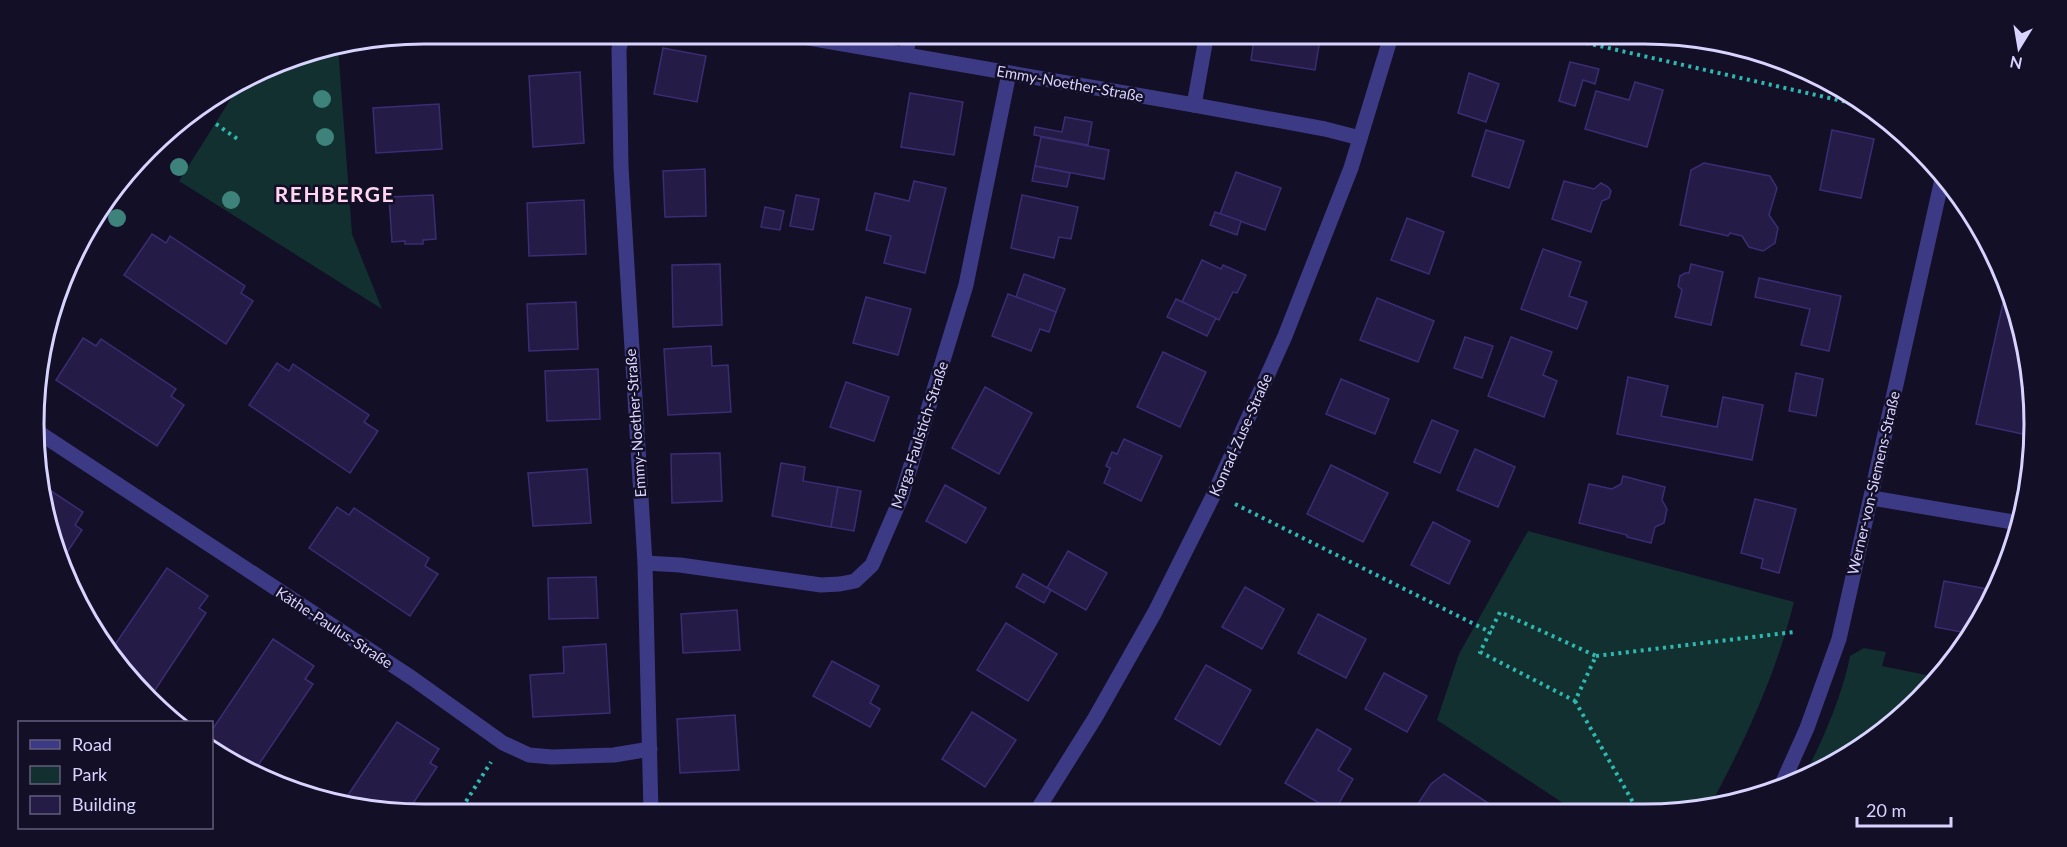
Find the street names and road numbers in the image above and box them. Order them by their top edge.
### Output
street label: Emmy-Noether-Straße [995,61,1145,105]
street label: Emmy-Noether-Straße [621,348,649,498]
street label: Marga-Faulstich-Straße [887,359,951,510]
street label: Konrad-Zuse-Straße [1205,370,1275,499]
street label: Werner-von-Siemens-Straße [1843,389,1903,576]
street label: Käthe-Paulus-Straße [273,583,396,672]

